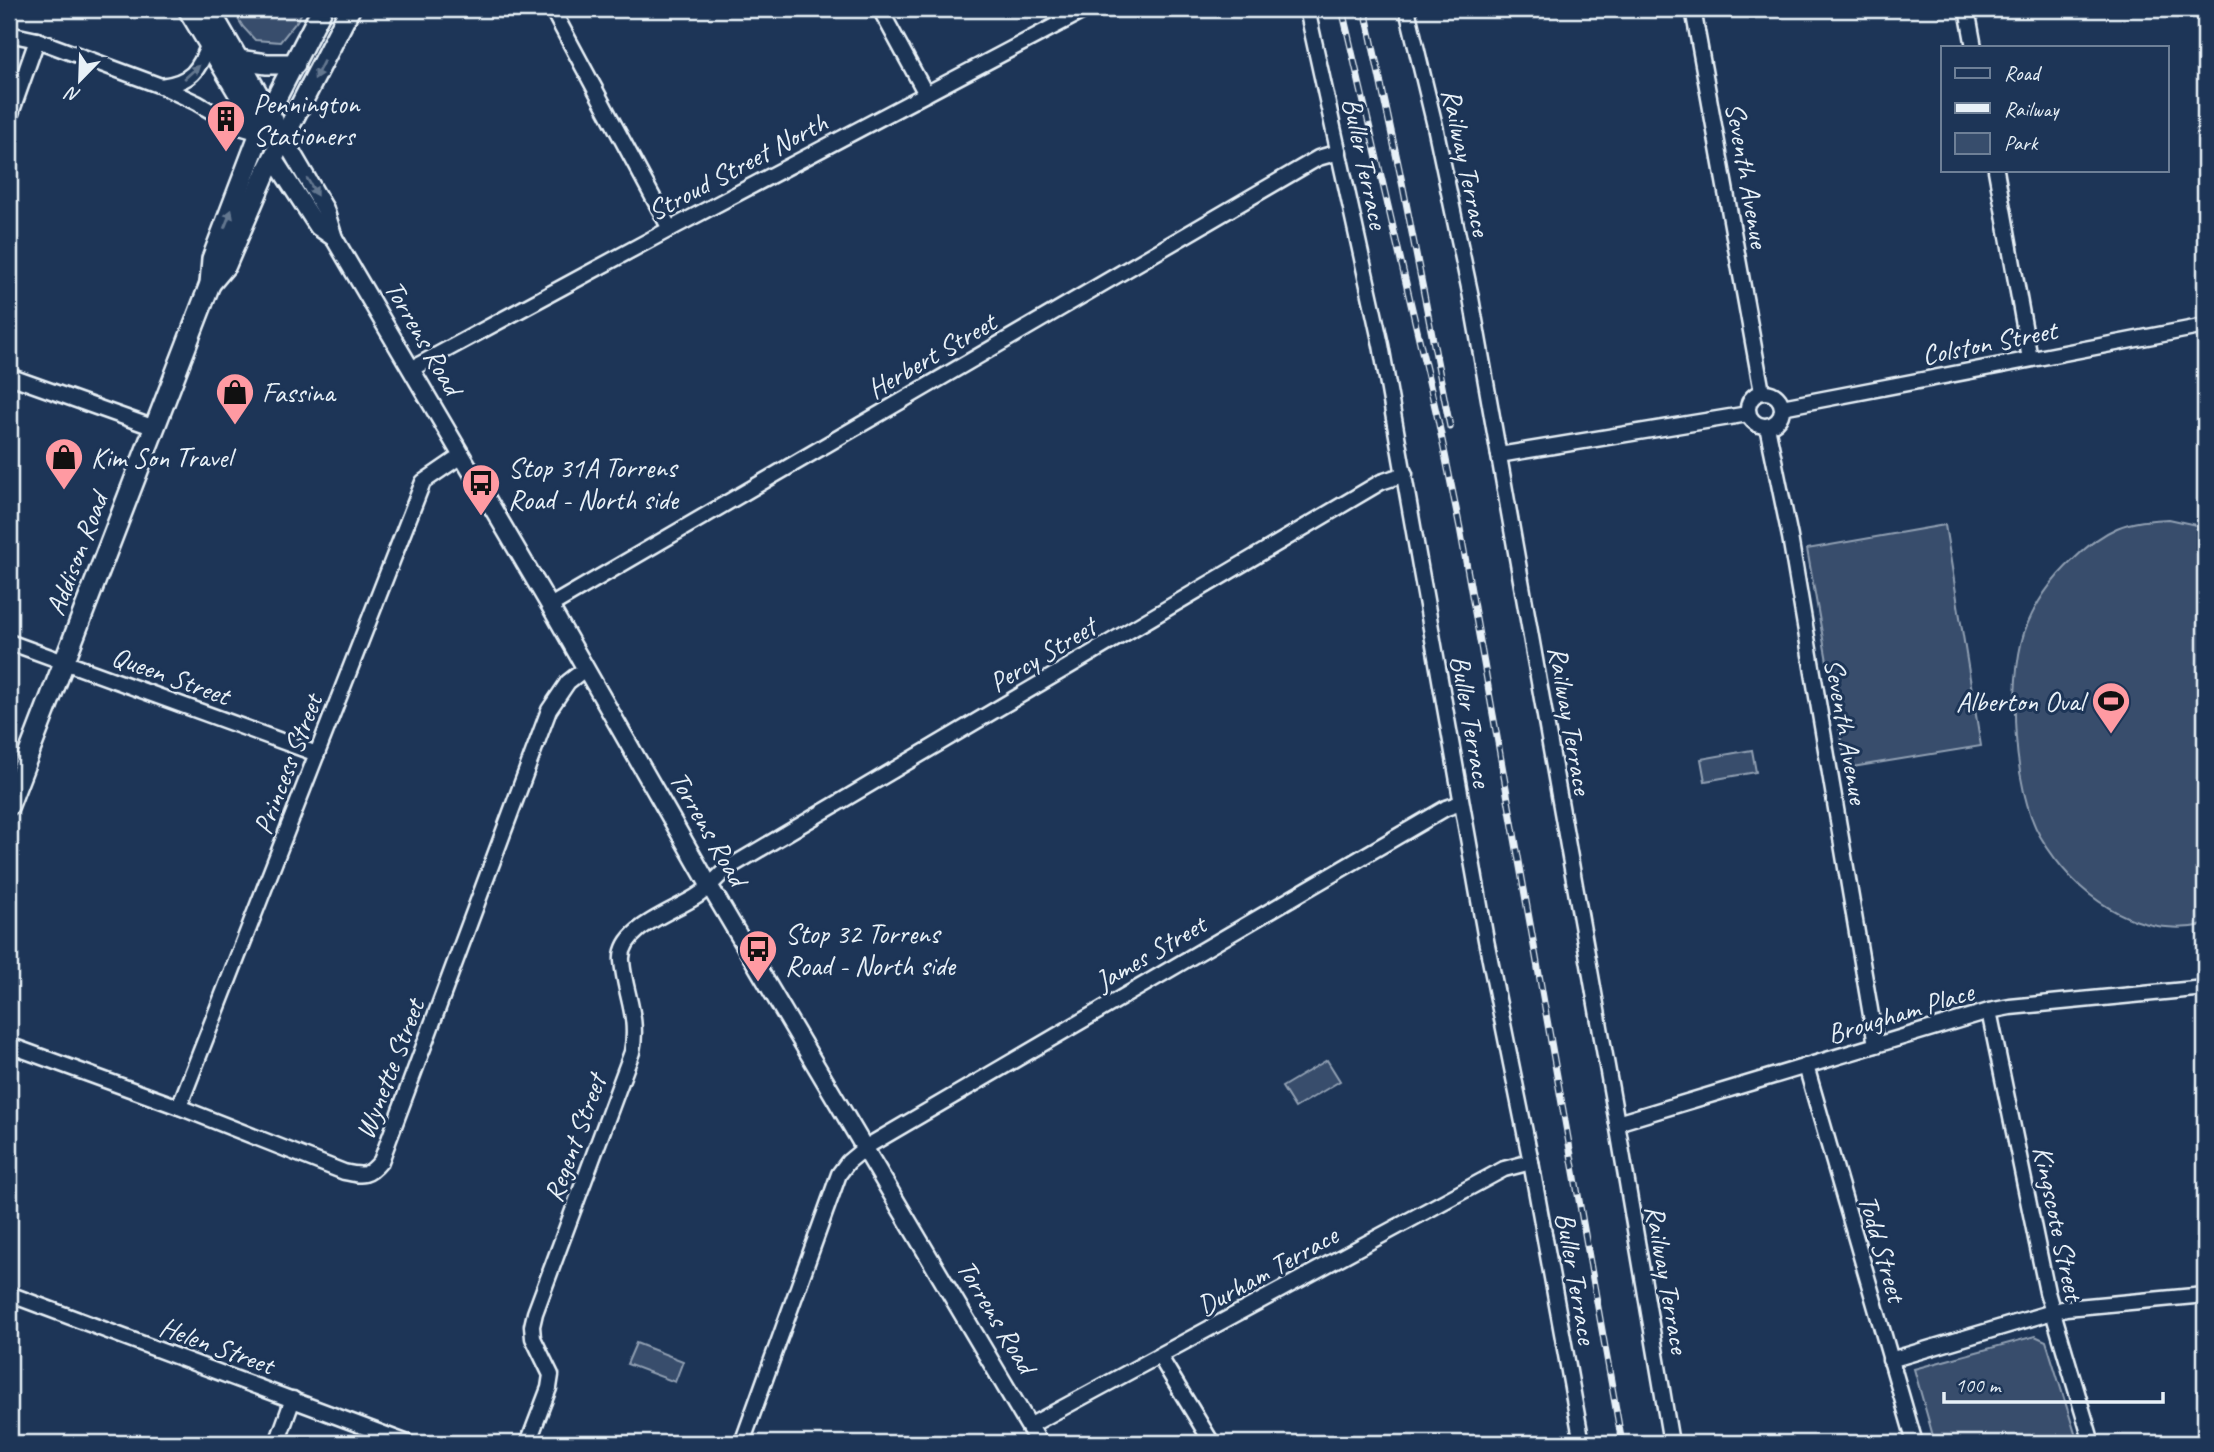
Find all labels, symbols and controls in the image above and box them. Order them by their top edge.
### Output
north arrow [46,46,116,116]
legend [1941,46,2168,172]
one-way arrow [313,60,325,80]
text: Road [2004,60,2043,86]
one-way arrow [183,64,201,80]
text: N [61,80,84,108]
street label: Railway Terrace [1434,85,1500,241]
place label: Pennington Stationers [253,86,361,153]
street label: Buller Terrace [1335,95,1397,234]
text: Railway [2004,96,2060,122]
building icon: Pennington Stationers [205,98,247,153]
street label: Seventh Avenue [1718,100,1778,252]
street label: Stroud Street North [642,104,833,228]
text: Park [2004,130,2039,156]
one-way arrow [306,178,319,197]
one-way arrow [222,208,233,229]
street label: Torrens Road [377,274,472,404]
street label: Herbert Street [861,303,1004,406]
street label: Colston Street [1919,312,2062,373]
shop icon: Fassina [214,371,256,426]
place label: Fassina [262,375,337,410]
shop icon: Kim Son Travel [43,436,85,491]
place label: Kim Son Travel [91,440,237,475]
place label: Stop 31A Torrens Road - North side [508,450,680,517]
bus stop icon: Stop 31A Torrens Road - North side [460,462,502,517]
street label: Addison Road [37,484,117,620]
street label: Percy Street [983,607,1105,700]
street label: Queen Street [107,638,237,714]
street label: Railway Terrace [1540,643,1601,799]
street label: Buller Terrace [1443,653,1501,791]
street label: Seventh Avenue [1817,656,1877,808]
sports icon: Alberton Oval [2090,680,2132,735]
place label: Alberton Oval [1956,684,2089,719]
street label: Princess Street [245,687,331,839]
street label: Torrens Road [662,765,757,895]
street label: James Street [1087,905,1214,999]
place label: Stop 32 Torrens Road - North side [785,916,957,983]
bus stop icon: Stop 32 Torrens Road - North side [737,928,779,983]
street label: Brougham Place [1823,973,1979,1051]
street label: Wynette Street [347,992,433,1144]
street label: Regent Street [535,1066,615,1206]
street label: Kingscote Street [2025,1143,2093,1306]
street label: Todd Street [1851,1191,1915,1308]
street label: Railway Terrace [1637,1202,1698,1358]
street label: Buller Terrace [1548,1210,1606,1348]
street label: Durham Terrace [1191,1217,1345,1323]
street label: Torrens Road [949,1253,1046,1383]
street label: Helen Street [155,1309,281,1383]
scale bar [1944,1361,2163,1405]
text: 100 m [1955,1372,2002,1398]

